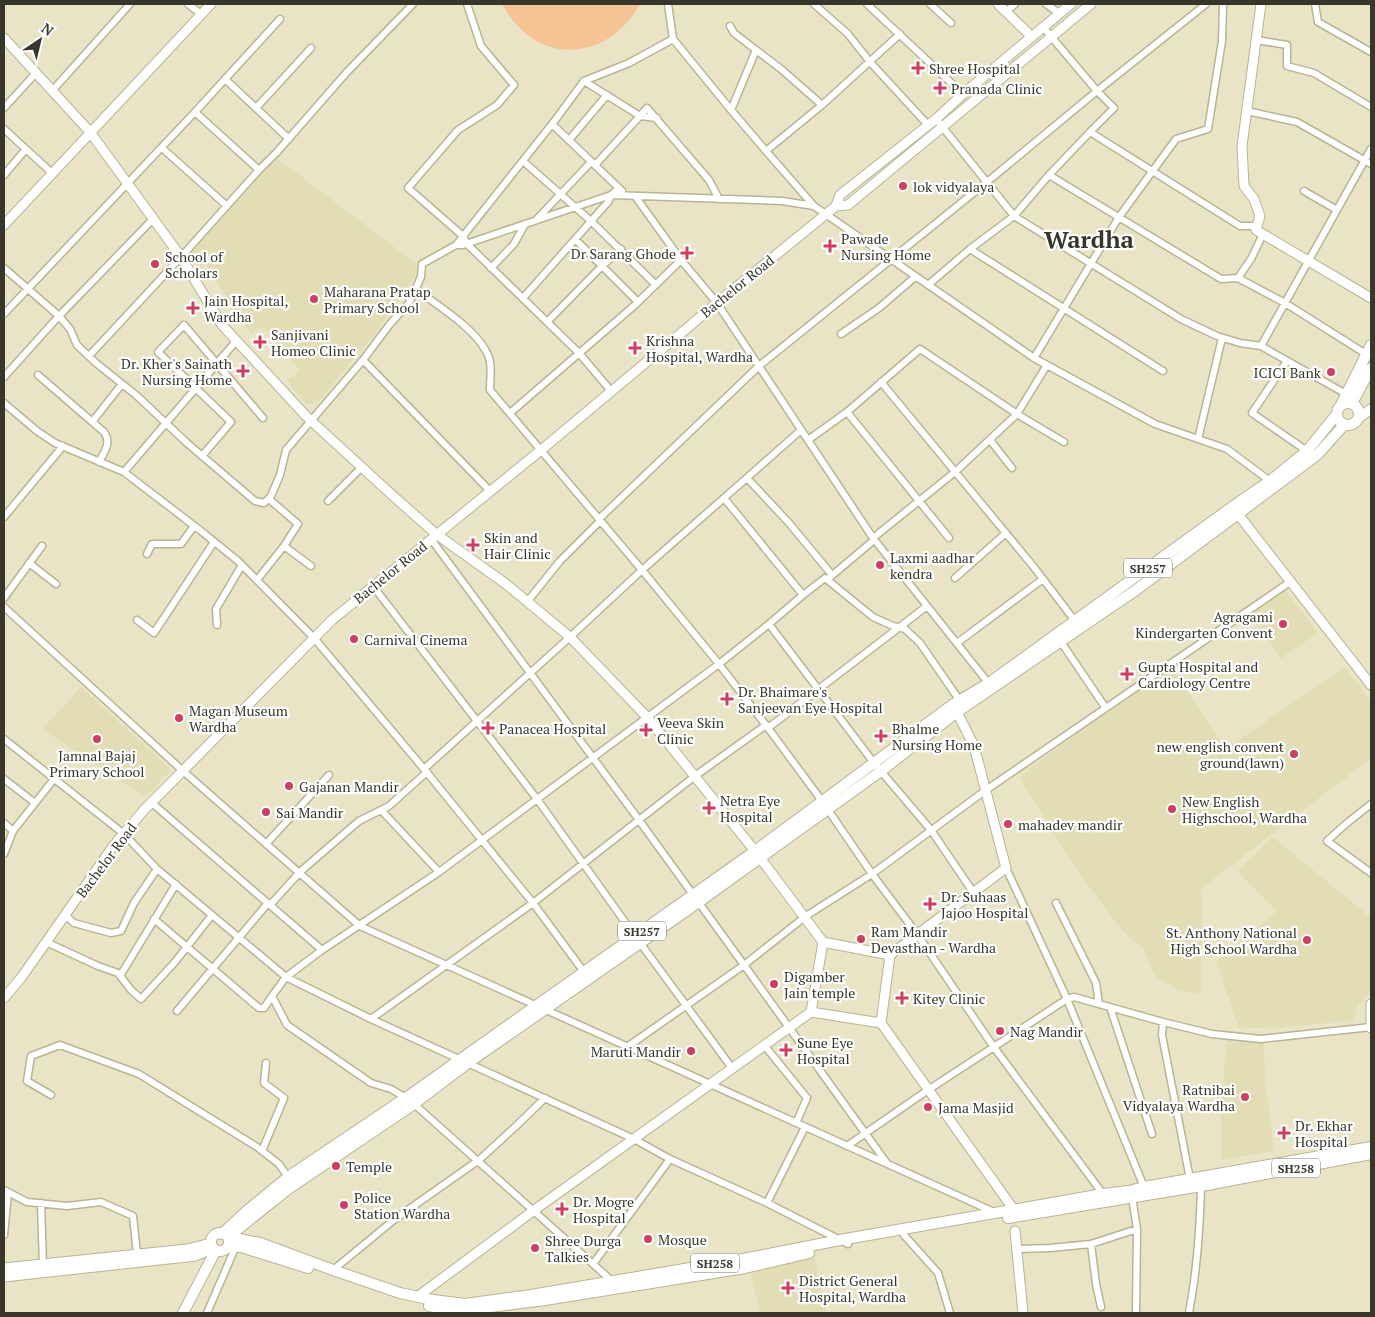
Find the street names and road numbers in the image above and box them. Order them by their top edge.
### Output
street label: Bachelor Road [696,250,778,322]
street label: Bachelor Road [349,536,431,608]
road number: SH257 [1124,558,1172,578]
street label: Bachelor Road [72,818,141,901]
road number: SH257 [618,921,666,940]
road number: SH258 [1272,1158,1320,1178]
road number: SH258 [691,1254,739,1272]

